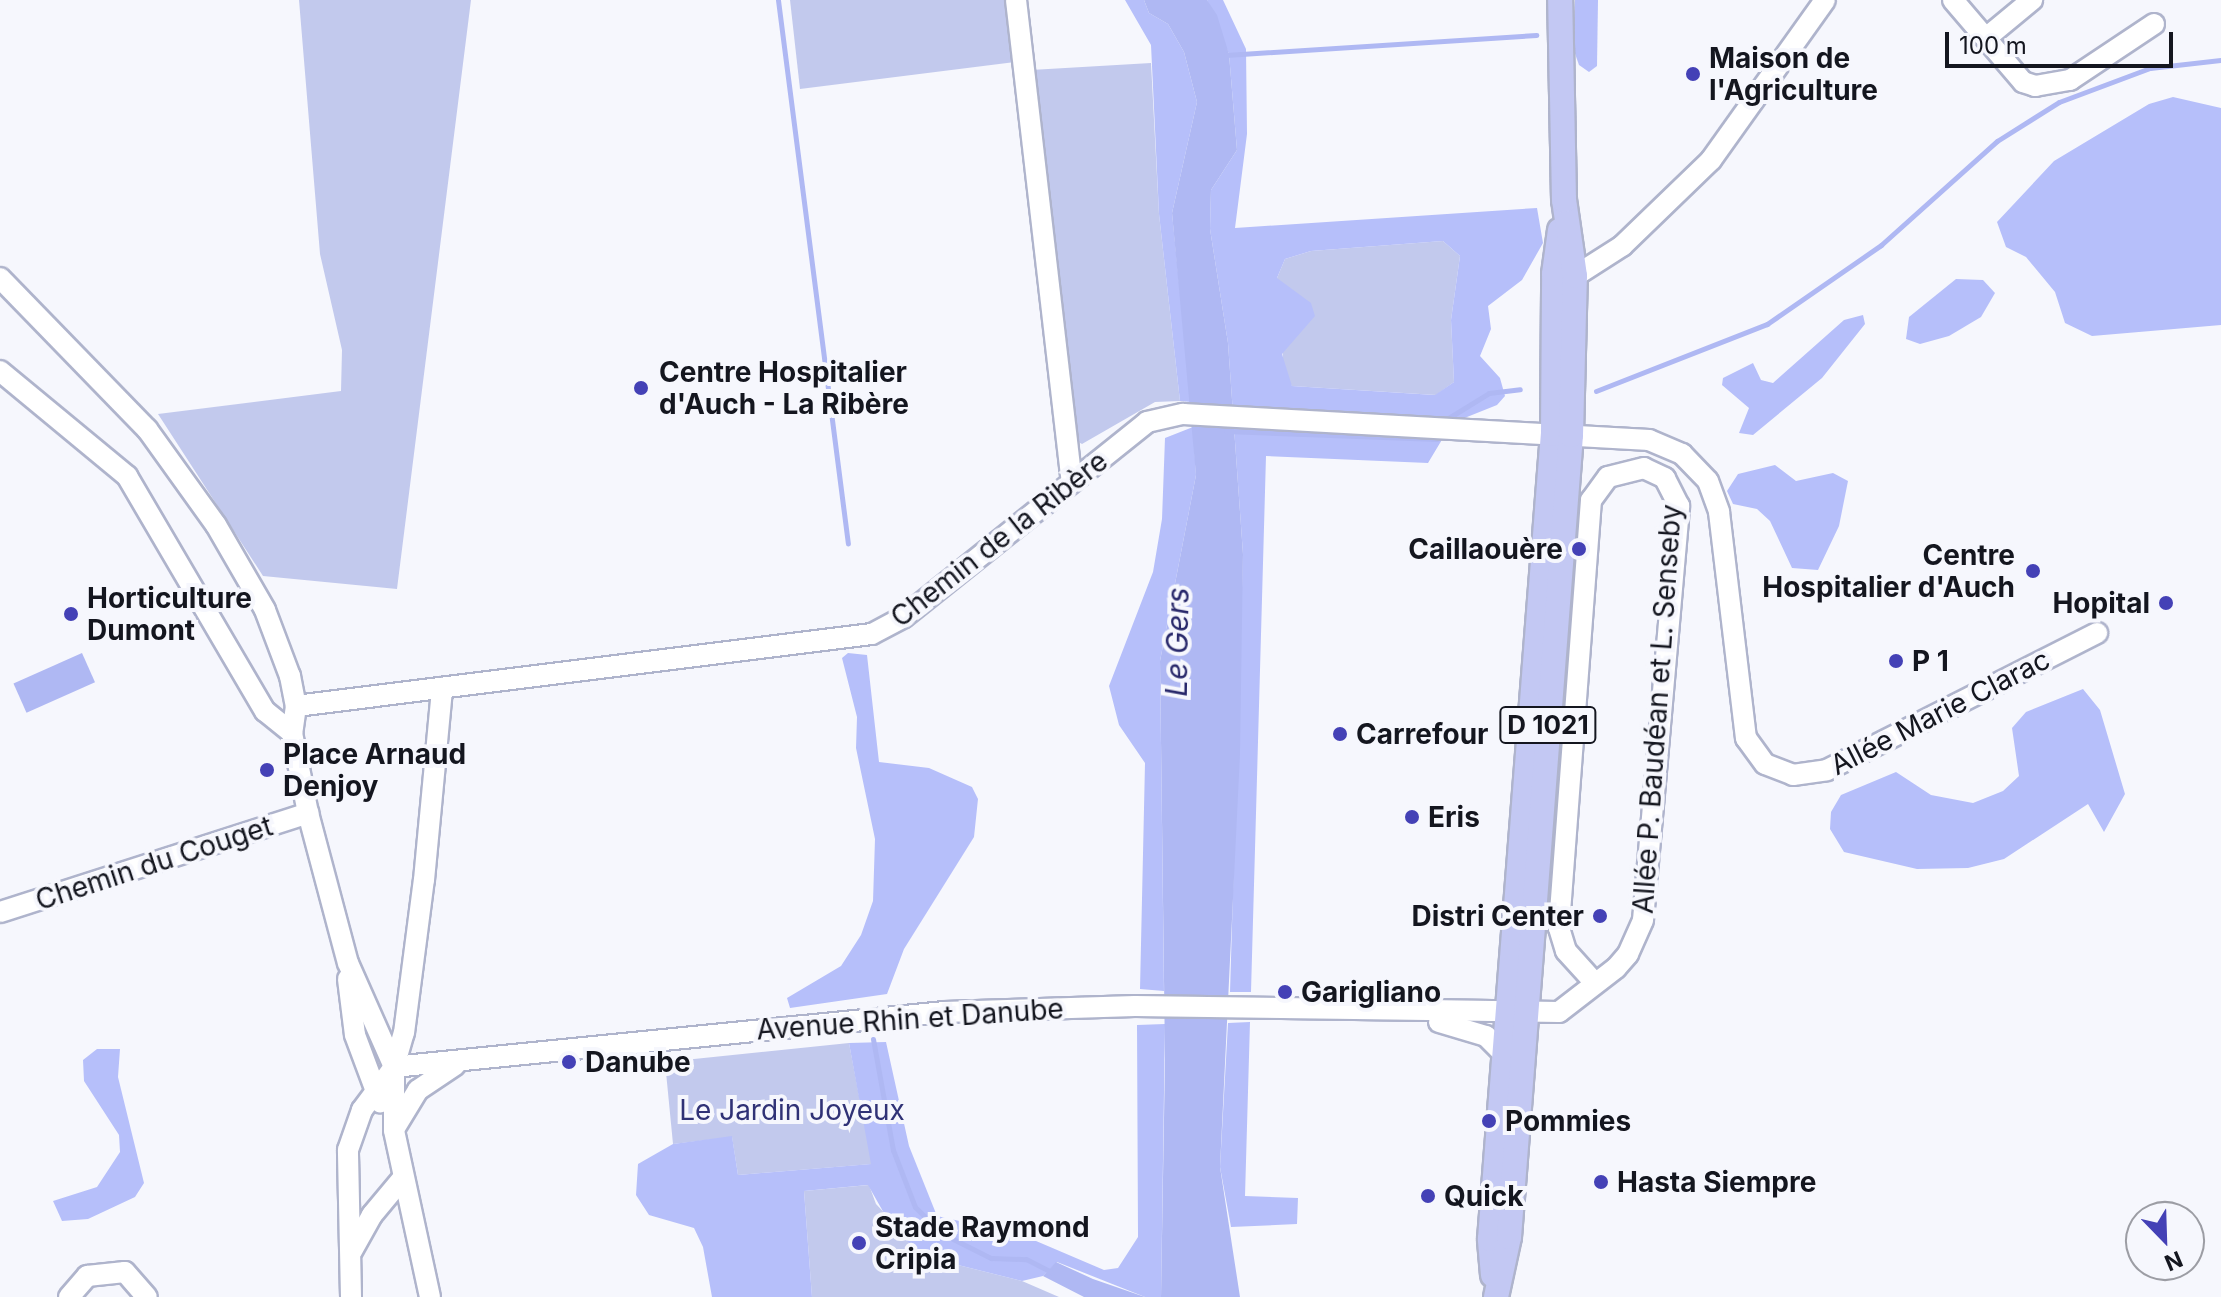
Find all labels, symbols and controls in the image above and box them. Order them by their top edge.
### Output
scale bar [1949,16,2177,66]
text: 100 m [1959,31,2027,60]
place label: Maison de l'Agriculture [1709,41,1878,107]
marker: Maison de l'Agriculture [1684,65,1702,83]
place label: Centre Hospitalier d'Auch - La Ribère [659,355,909,421]
marker: Centre Hospitalier d'Auch - La Ribère [630,377,652,399]
street label: Chemin de la Ribère [884,444,1114,634]
street label: Allée P. Baudéan et L. Senseby [1626,503,1688,915]
place label: Caillaouère [1408,532,1563,566]
place label: Centre Hospitalier d'Auch [1762,538,2015,604]
marker: Caillaouère [1570,540,1588,558]
marker: Centre Hospitalier d'Auch [2022,560,2044,582]
place label: Horticulture Dumont [87,581,252,647]
place label: Hopital [2052,586,2150,620]
water label: Le Gers [1158,587,1196,697]
marker: Hopital [2157,594,2175,612]
marker: Horticulture Dumont [62,605,80,623]
street label: Allée Marie Clarac [1825,642,2055,782]
place label: P 1 [1912,644,1949,678]
marker: P 1 [1887,652,1905,670]
road number: D 1021 [1498,703,1598,747]
place label: Carrefour [1356,717,1489,751]
marker: Carrefour [1331,725,1349,743]
place label: Place Arnaud Denjoy [283,737,466,803]
marker: Place Arnaud Denjoy [258,761,276,779]
place label: Eris [1428,800,1480,834]
marker: Eris [1403,808,1421,826]
street label: Chemin du Couget [31,809,277,917]
place label: Distri Center [1412,899,1584,933]
marker: Distri Center [1591,907,1609,925]
place label: Garigliano [1301,975,1441,1009]
marker: Garigliano [1276,983,1294,1001]
street label: Avenue Rhin et Danube [755,992,1065,1046]
place label: Danube [585,1045,691,1079]
marker: Danube [560,1053,578,1071]
park label: Le Jardin Joyeux [679,1093,905,1127]
place label: Pommies [1505,1104,1631,1138]
marker: Pommies [1480,1112,1498,1130]
place label: Hasta Siempre [1617,1165,1816,1199]
marker: Hasta Siempre [1592,1173,1610,1191]
place label: Quick [1444,1179,1523,1213]
marker: Quick [1419,1187,1437,1205]
north arrow [2125,1201,2205,1281]
place label: Stade Raymond Cripia [875,1210,1090,1276]
marker: Stade Raymond Cripia [850,1234,868,1252]
text: N [2161,1246,2186,1276]

